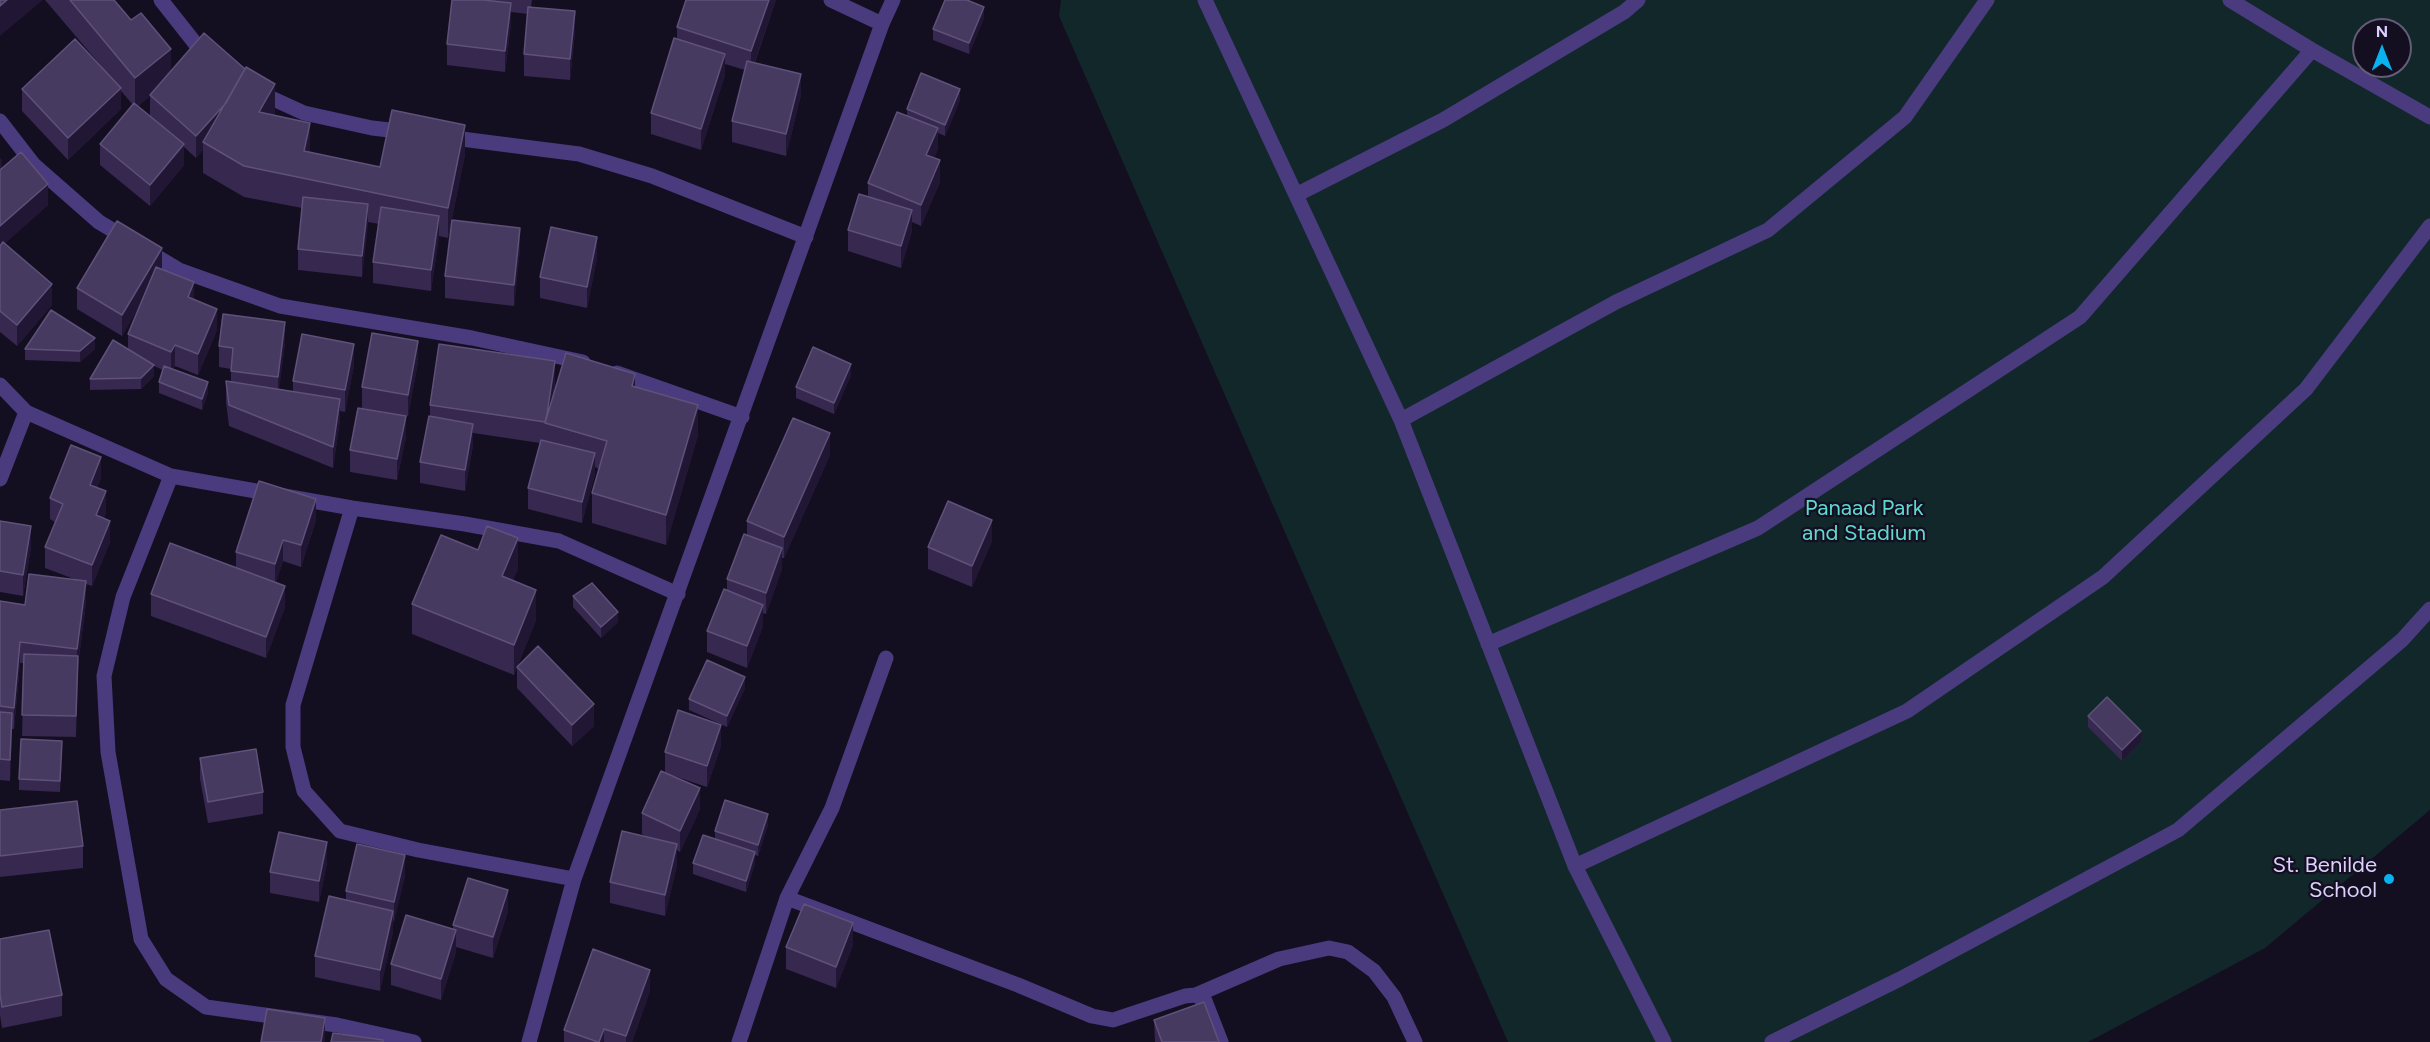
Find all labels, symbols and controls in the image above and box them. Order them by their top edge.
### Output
north arrow [2352,18,2412,78]
text: N [2376,22,2388,41]
park label: Panaad Park and Stadium [1802,496,1926,548]
place label: St. Benilde School [2273,853,2377,904]
marker: St. Benilde School [2382,872,2396,886]

